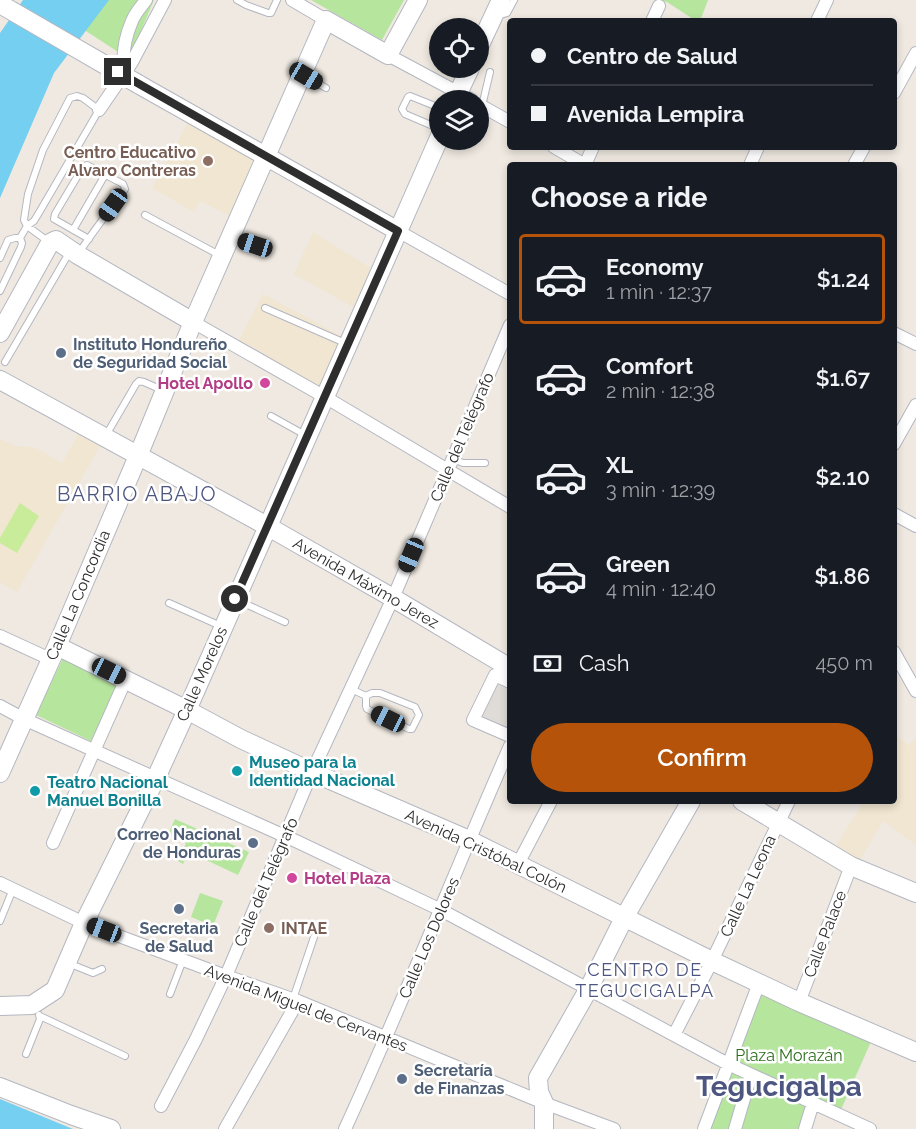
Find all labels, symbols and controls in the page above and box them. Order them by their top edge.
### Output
map controls [429,18,489,150]
button: locate [429,18,489,78]
text: Centro de Salud [567,43,737,69]
route end [104,58,131,85]
car [286,59,326,93]
button: layers [429,90,489,150]
text: Avenida Lempira [567,101,744,127]
place label: Centro Educativo Alvaro Contreras [64,143,196,180]
marker: Centro Educativo Alvaro Contreras [201,154,215,168]
text: Choose a ride [531,182,707,213]
car [95,185,131,225]
car [235,231,275,259]
icon: car [534,252,588,306]
text: Economy [606,254,704,280]
text: $1.24 [817,266,870,292]
text: 1 min · 12:37 [606,280,712,304]
place label: Instituto Hondureño de Seguridad Social [73,335,228,372]
marker: Instituto Hondureño de Seguridad Social [54,346,68,360]
icon: car [534,351,588,405]
text: Comfort [606,353,693,379]
text: $1.67 [816,365,870,391]
street label: Calle del Telégrafo [426,370,498,504]
place label: Hotel Apollo [158,374,253,393]
marker: Hotel Apollo [258,376,272,390]
text: 2 min · 12:38 [606,379,715,403]
icon: car [534,450,588,504]
text: XL [606,452,633,478]
text: $2.10 [816,464,870,490]
text: 3 min · 12:39 [606,478,715,502]
district label: BARRIO ABAJO [57,482,217,506]
street label: Calle La Concordia [42,527,114,663]
street label: Avenida Máximo Jerez [290,534,442,633]
car [396,535,426,575]
icon: car [534,549,588,603]
text: Green [606,551,670,577]
text: $1.86 [815,563,870,589]
text: 4 min · 12:40 [606,577,716,601]
route start [221,585,248,612]
street label: Calle Morelos [173,623,231,724]
icon: cash [531,647,564,680]
text: Cash [579,650,630,676]
text: 450 m [815,651,873,675]
car [89,655,129,687]
car [368,703,408,735]
button: Confirm [531,723,873,792]
place label: Museo para la Identidad Nacional [249,753,396,790]
marker: Museo para la Identidad Nacional [230,764,244,778]
place label: Teatro Nacional Manuel Bonilla [47,773,169,810]
marker: Teatro Nacional Manuel Bonilla [28,784,42,798]
street label: Avenida Cristóbal Colón [402,805,570,897]
street label: Calle del Telégrafo [230,815,302,949]
place label: Correo Nacional de Honduras [117,825,242,862]
street label: Calle La Leona [716,832,780,940]
marker: Correo Nacional de Honduras [246,836,260,850]
place label: Hotel Plaza [304,869,391,888]
marker: Hotel Plaza [285,871,299,885]
street label: Calle Los Dolores [395,874,463,1001]
street label: Calle Palace [800,888,850,980]
marker: Secretaria de Salud [172,902,186,916]
car [84,915,124,945]
place label: Secretaria de Salud [140,919,218,956]
place label: INTAE [281,919,327,938]
marker: INTAE [262,921,276,935]
district label: CENTRO DE TEGUCIGALPA [575,959,715,1001]
street label: Avenida Miguel de Cervantes [202,960,410,1056]
park label: Plaza Morazán [735,1046,843,1065]
place label: Secretaría de Finanzas [414,1061,505,1098]
district label: Tegucigalpa [696,1070,862,1103]
marker: Secretaría de Finanzas [395,1072,409,1086]

